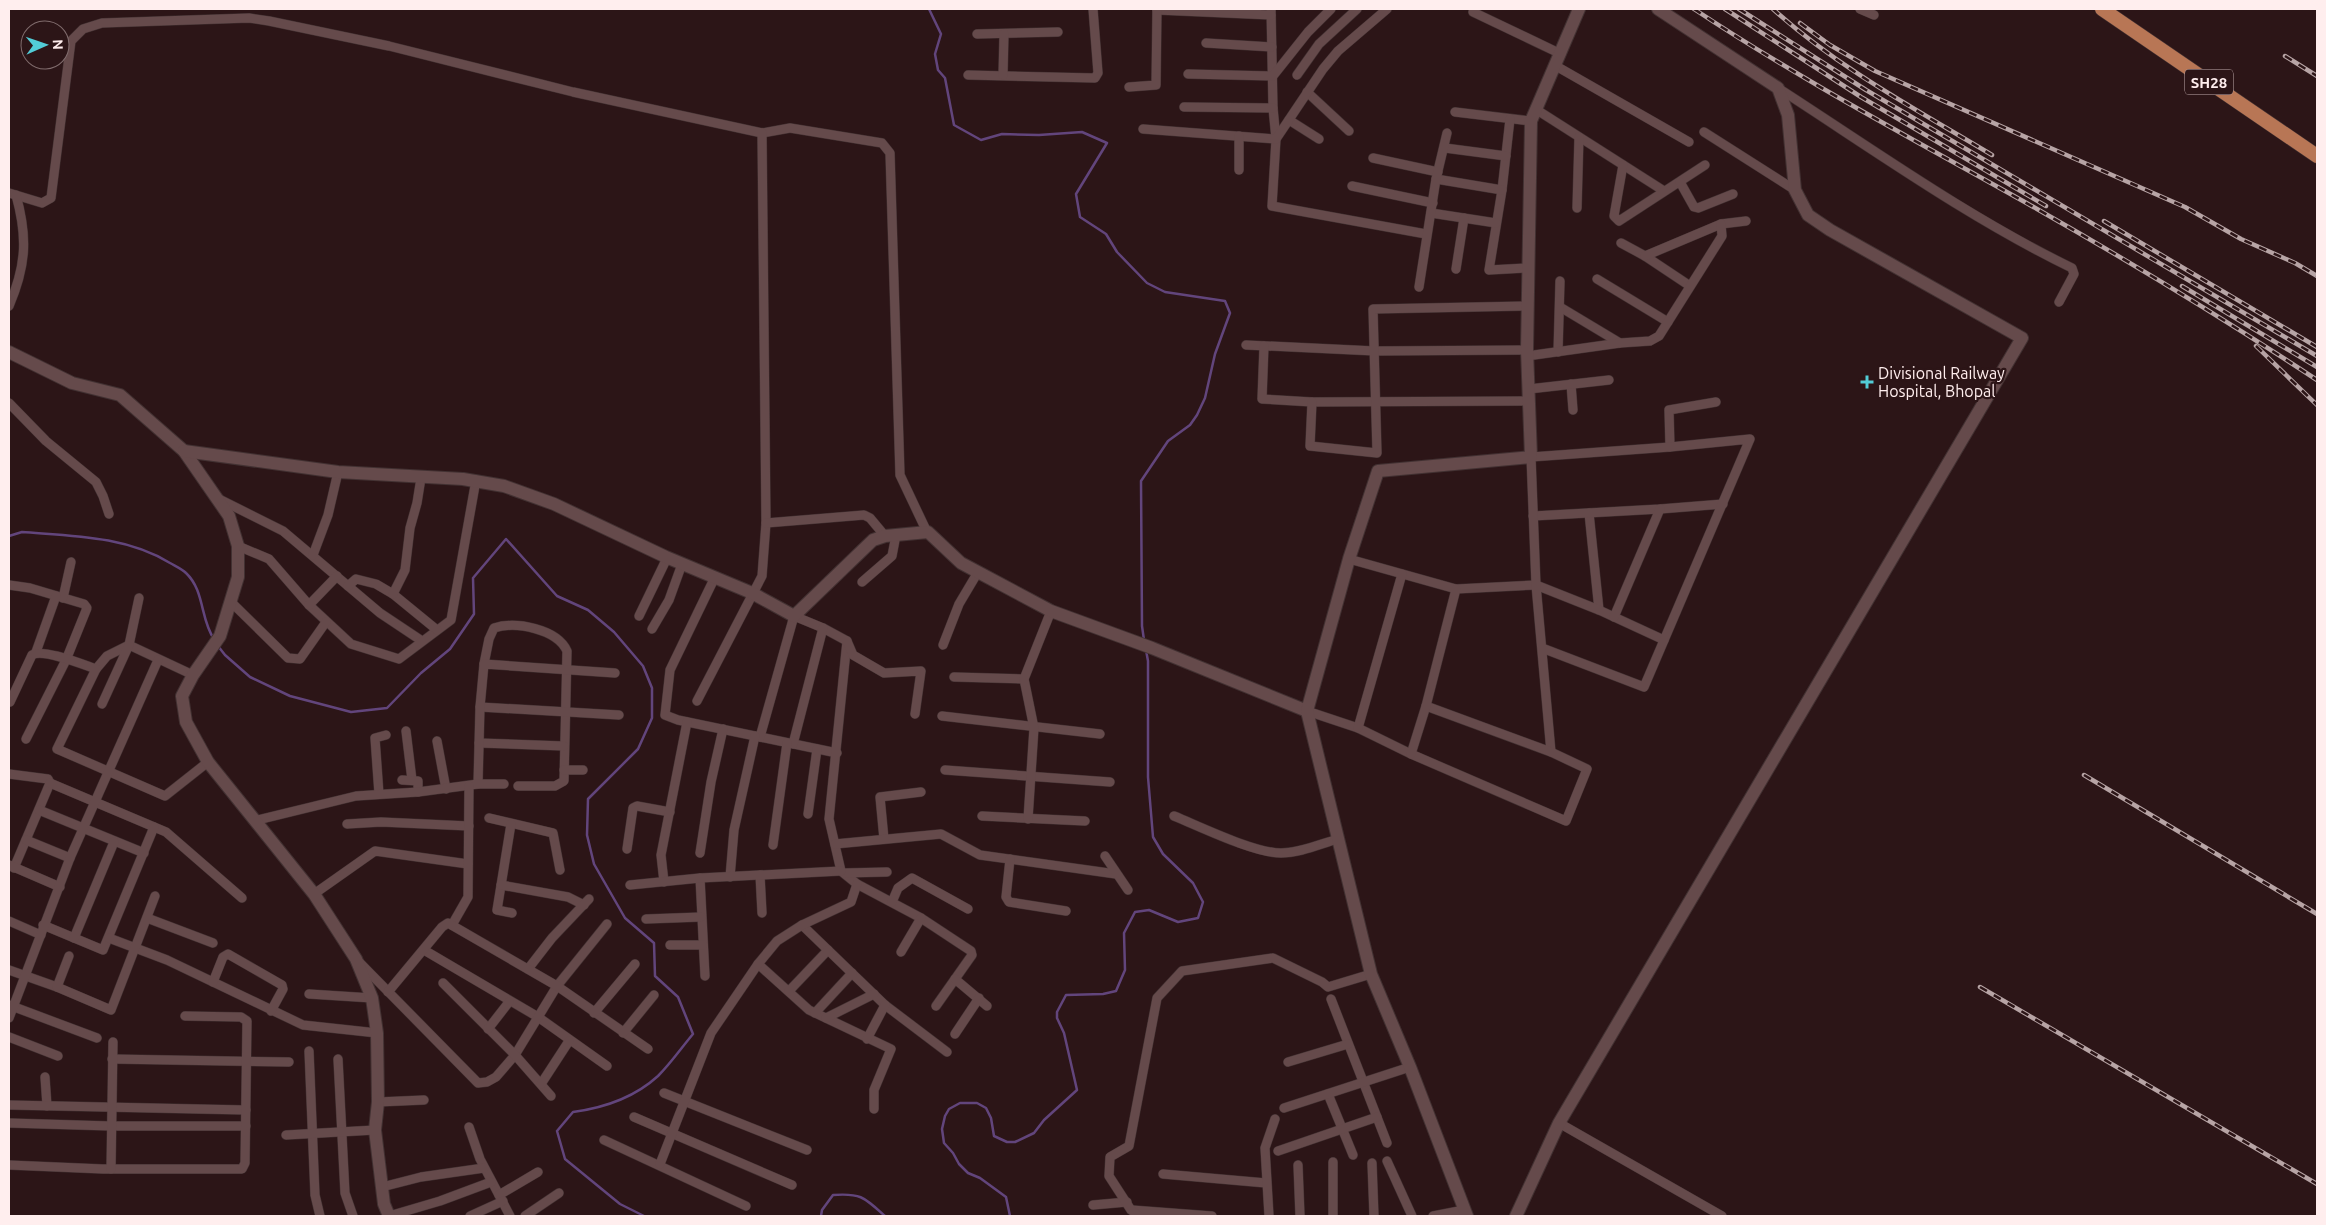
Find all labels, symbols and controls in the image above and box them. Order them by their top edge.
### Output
north arrow [20,20,70,70]
text: N [50,39,66,50]
road number: SH28 [2185,70,2233,94]
place label: Divisional Railway Hospital, Bhopal [1878,364,2005,400]
marker: Divisional Railway Hospital, Bhopal [1860,375,1874,389]

